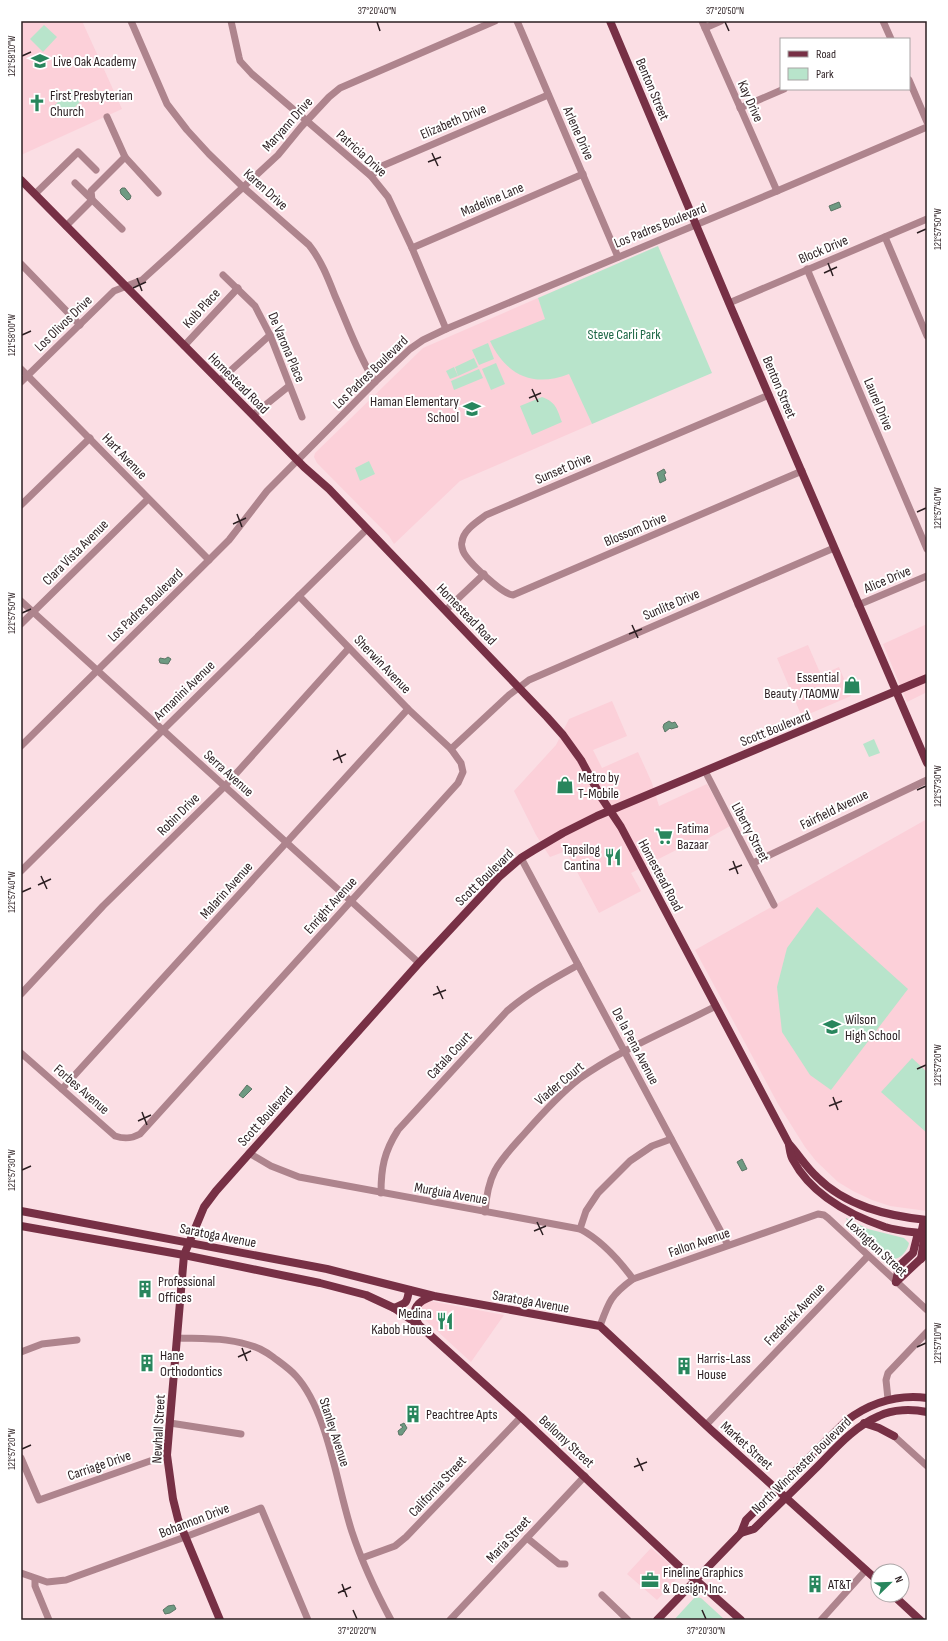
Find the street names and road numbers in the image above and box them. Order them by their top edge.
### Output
street label: Benton Street [632,56,673,123]
street label: Kay Drive [734,78,767,125]
street label: Maryann Drive [259,94,316,155]
street label: Elizabeth Drive [418,100,489,143]
street label: Arlene Drive [559,103,598,163]
street label: Patricia Drive [333,126,390,181]
street label: Karen Drive [240,165,291,214]
street label: Madeline Lane [458,179,526,220]
street label: Los Padres Boulevard [612,199,709,252]
street label: Block Drive [796,231,851,267]
street label: Kolb Place [179,285,224,332]
street label: Los Olivos Drive [31,292,96,355]
street label: De Varona Place [264,310,309,385]
street label: Los Padres Boulevard [329,332,412,413]
street label: Homestead Road [205,349,273,417]
street label: Benton Street [759,354,800,421]
street label: Laurel Drive [860,376,897,433]
street label: Hart Avenue [99,430,151,483]
street label: Sunset Drive [533,449,594,488]
street label: Blossom Drive [601,509,669,550]
street label: Clara Vista Avenue [39,516,112,589]
street label: Alice Drive [860,562,913,597]
street label: Los Padres Boulevard [104,565,187,646]
street label: Homestead Road [433,580,500,649]
street label: Sunlite Drive [640,585,702,624]
street label: Sherwin Avenue [351,632,415,697]
street label: Armanini Avenue [150,657,218,724]
street label: Scott Boulevard [738,707,813,750]
street label: Serra Avenue [200,747,257,800]
street label: Fairfield Avenue [797,786,871,833]
street label: Robin Drive [154,790,203,839]
street label: Liberty Street [728,800,773,865]
street label: Homestead Road [634,836,687,914]
street label: Scott Boulevard [452,845,517,909]
street label: Malarin Avenue [196,858,256,922]
street label: Enright Avenue [300,873,360,937]
street label: De la Pena Avenue [608,1005,663,1087]
street label: Catala Court [423,1028,476,1083]
street label: Viader Court [531,1058,587,1109]
street label: Forbes Avenue [50,1061,113,1118]
street label: Scott Boulevard [234,1083,297,1150]
street label: Murguia Avenue [413,1179,489,1208]
street label: Lexington Street [842,1215,911,1280]
street label: Saratoga Avenue [178,1220,258,1251]
street label: Fallon Avenue [666,1224,732,1261]
street label: Frederick Avenue [760,1280,828,1349]
street label: Saratoga Avenue [491,1286,571,1317]
street label: Newhall Street [148,1394,169,1464]
street label: Stanley Avenue [315,1395,354,1469]
street label: Bellomy Street [536,1412,598,1471]
street label: North Winchester Boulevard [748,1413,855,1517]
street label: Market Street [717,1417,776,1473]
street label: Carriage Drive [65,1447,133,1484]
street label: California Street [405,1452,470,1520]
street label: Bohannon Drive [157,1499,232,1542]
street label: Maria Street [483,1513,534,1566]

